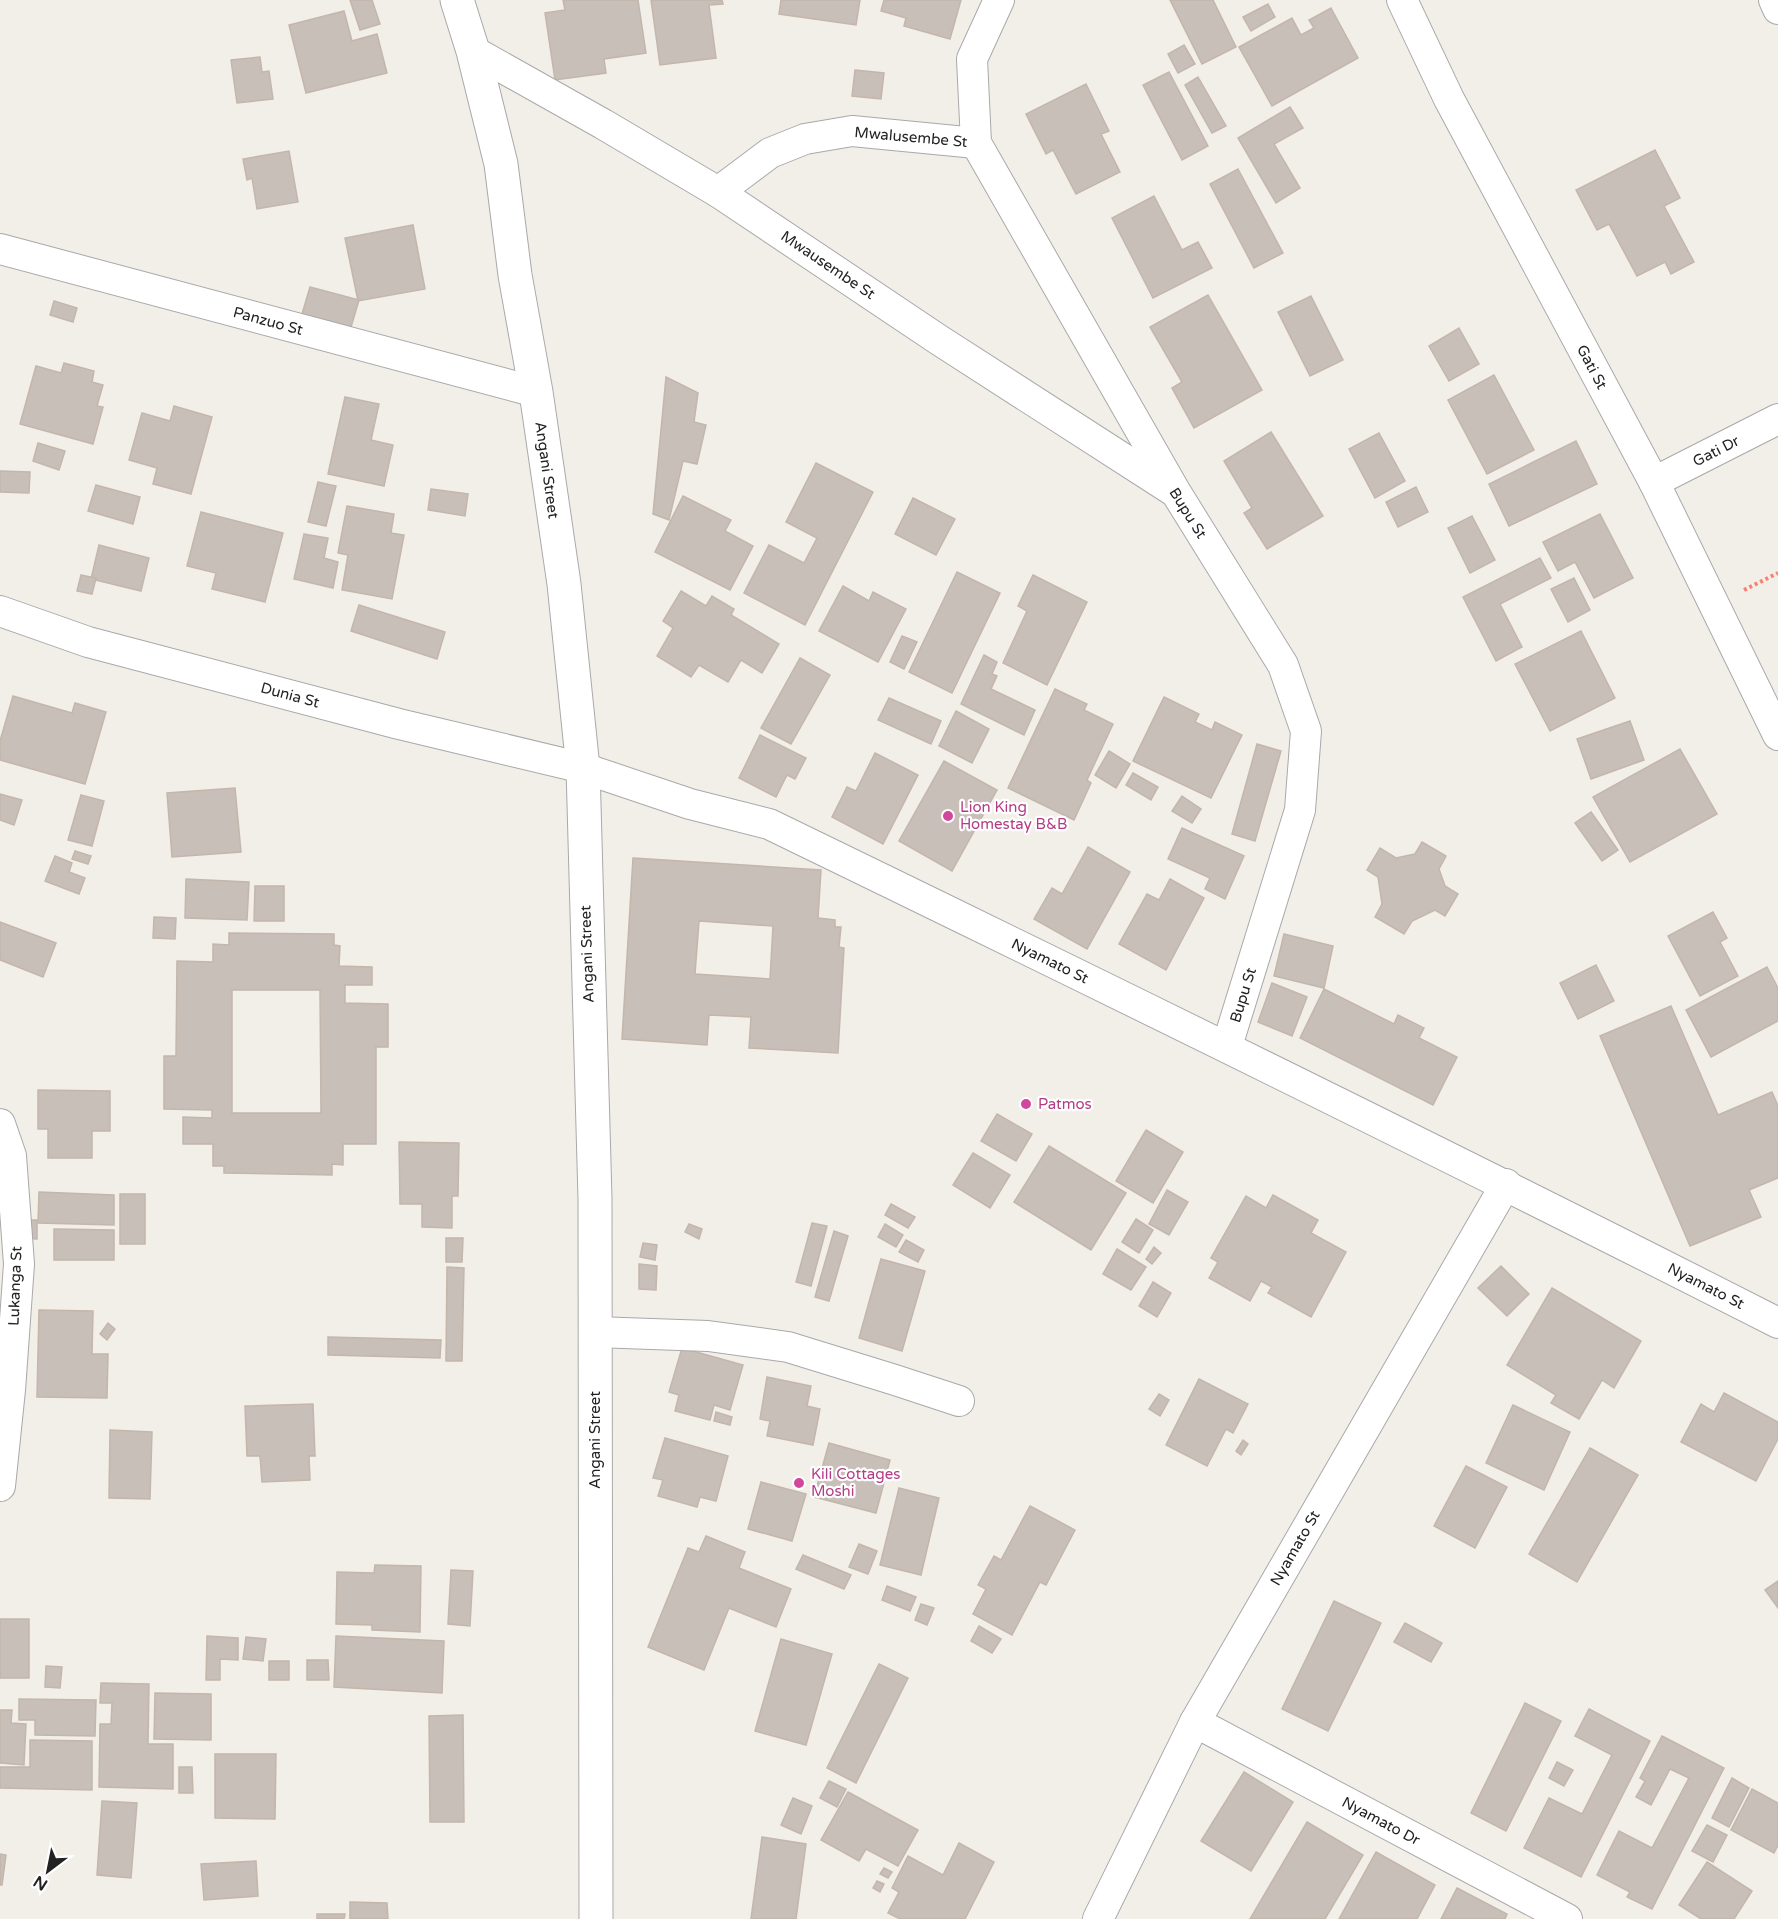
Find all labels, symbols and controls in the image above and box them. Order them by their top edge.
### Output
street label: Mwalusembe St [854,123,969,151]
street label: Mwausembe St [778,227,879,303]
street label: Panzuo St [231,303,305,339]
street label: Gati St [1573,342,1611,392]
street label: Angani Street [531,420,563,520]
street label: Gati Dr [1690,432,1743,470]
street label: Bupu St [1165,484,1211,542]
street label: Dunia St [259,679,322,712]
place label: Lion King Homestay B&B [960,798,1067,833]
marker: Lion King Homestay B&B [941,809,955,823]
street label: Angani Street [576,905,598,1003]
street label: Nyamato St [1008,935,1092,988]
street label: Bupu St [1226,965,1260,1025]
place label: Patmos [1038,1095,1092,1113]
marker: Patmos [1019,1097,1033,1111]
street label: Lukanga St [5,1246,25,1326]
street label: Nyamato St [1665,1259,1748,1313]
street label: Angani Street [586,1391,604,1489]
place label: Kili Cottages Moshi [811,1465,900,1500]
marker: Kili Cottages Moshi [792,1476,806,1490]
street label: Nyamato St [1266,1507,1324,1589]
street label: Nyamato Dr [1339,1793,1423,1849]
north arrow [18,1841,78,1901]
text: N [30,1871,51,1895]

